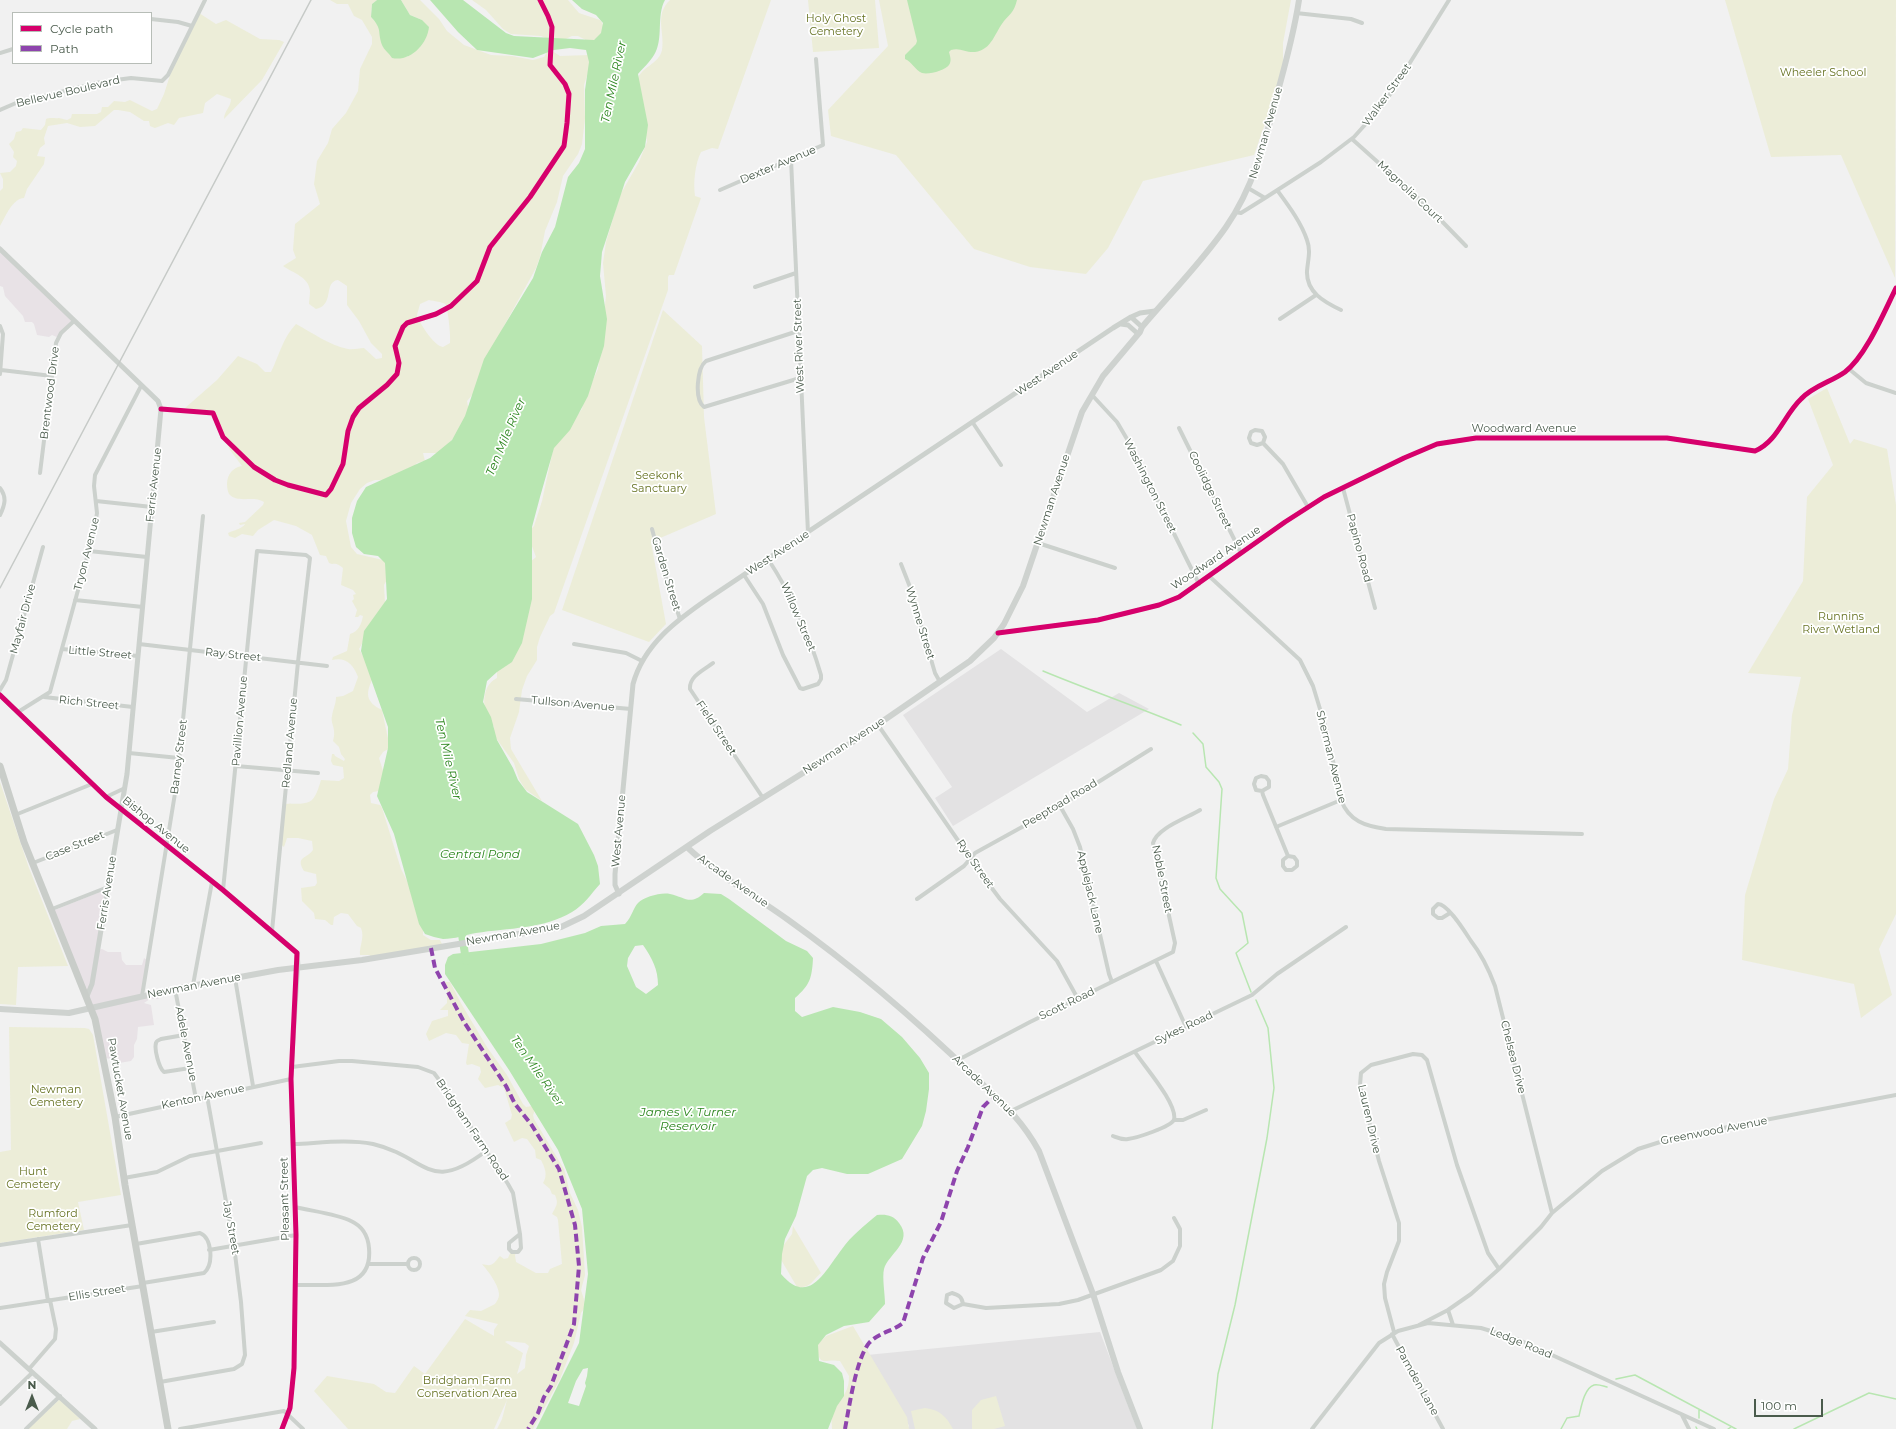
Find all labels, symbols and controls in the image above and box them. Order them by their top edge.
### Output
legend [12,12,152,64]
park label: Holy Ghost Cemetery [806,12,866,38]
text: Cycle path [50,21,113,36]
water label: Ten Mile River [598,40,630,124]
text: Path [50,41,79,56]
street label: Walker Street [1360,61,1414,129]
park label: Wheeler School [1780,66,1866,80]
street label: Bellevue Boulevard [15,74,121,110]
street label: Newman Avenue [1247,85,1285,181]
street label: Dexter Avenue [738,143,818,187]
street label: Magnolia Court [1374,158,1446,226]
street label: West River Street [791,298,807,394]
street label: Brentwood Drive [38,346,62,440]
street label: West Avenue [1013,347,1081,399]
water label: Ten Mile River [483,396,529,478]
street label: Woodward Avenue [1472,422,1576,436]
street label: Washington Street [1121,437,1179,535]
street label: Ferris Avenue [144,447,164,523]
street label: Coolidge Street [1185,449,1235,531]
street label: Newman Avenue [1031,453,1073,547]
park label: Seekonk Sanctuary [631,469,687,495]
street label: Papino Road [1343,512,1375,584]
street label: Tryon Avenue [72,516,102,592]
street label: Woodward Avenue [1169,523,1263,593]
street label: West Avenue [744,528,812,578]
street label: Garden Street [648,535,684,613]
street label: Willow Street [778,581,818,653]
street label: Mayfair Drive [7,583,39,655]
street label: Wynne Street [903,585,937,661]
park label: Runnins River Wetland [1802,610,1880,636]
street label: Little Street [68,644,132,662]
street label: Ray Street [204,645,262,665]
street label: Pavillion Avenue [229,675,251,767]
street label: Rich Street [58,693,120,713]
street label: Tullson Avenue [531,694,615,714]
street label: Redland Avenue [279,697,301,789]
street label: Field Street [693,698,739,758]
street label: Sherman Avenue [1313,709,1349,805]
street label: Newman Avenue [801,715,887,777]
water label: Ten Mile River [432,717,464,801]
street label: Barney Street [168,719,190,795]
street label: Peeptoad Road [1020,776,1100,832]
street label: Bishop Avenue [120,794,192,856]
street label: West Avenue [609,794,629,868]
street label: Case Street [44,828,106,864]
street label: Rye Street [953,837,997,891]
street label: Noble Street [1149,844,1175,914]
water label: Central Pond [440,847,520,861]
street label: Applejack Lane [1074,849,1106,935]
street label: Arcade Avenue [695,852,771,910]
street label: Ferris Avenue [95,855,119,931]
street label: Newman Avenue [465,919,561,949]
street label: Newman Avenue [146,970,242,1002]
street label: Scott Road [1037,985,1097,1023]
street label: Adele Avenue [172,1005,200,1083]
street label: Sykes Road [1153,1008,1215,1048]
street label: Chelsea Drive [1498,1019,1528,1095]
water label: Ten Mile River [507,1033,567,1109]
street label: Pawtucket Avenue [104,1037,136,1141]
street label: Arcade Avenue [949,1052,1019,1120]
street label: Bridgham Farm Road [433,1077,511,1183]
street label: Kenton Avenue [160,1082,246,1112]
park label: Newman Cemetery [29,1083,83,1109]
street label: Lauren Drive [1355,1083,1383,1155]
water label: James V. Turner Reservoir [640,1105,736,1133]
street label: Greenwood Avenue [1659,1114,1769,1148]
street label: Pleasant Street [278,1157,292,1241]
park label: Hunt Cemetery [6,1165,60,1191]
street label: Jay Street [220,1200,242,1256]
park label: Rumford Cemetery [26,1207,80,1233]
street label: Ellis Street [67,1282,127,1304]
street label: Ledge Road [1488,1324,1554,1362]
street label: Pamden Lane [1392,1344,1442,1418]
park label: Bridgham Farm Conservation Area [417,1374,517,1400]
north arrow [12,1377,52,1417]
text: N [28,1378,36,1392]
scale bar [1756,1391,1825,1417]
text: 100 m [1761,1398,1797,1413]

